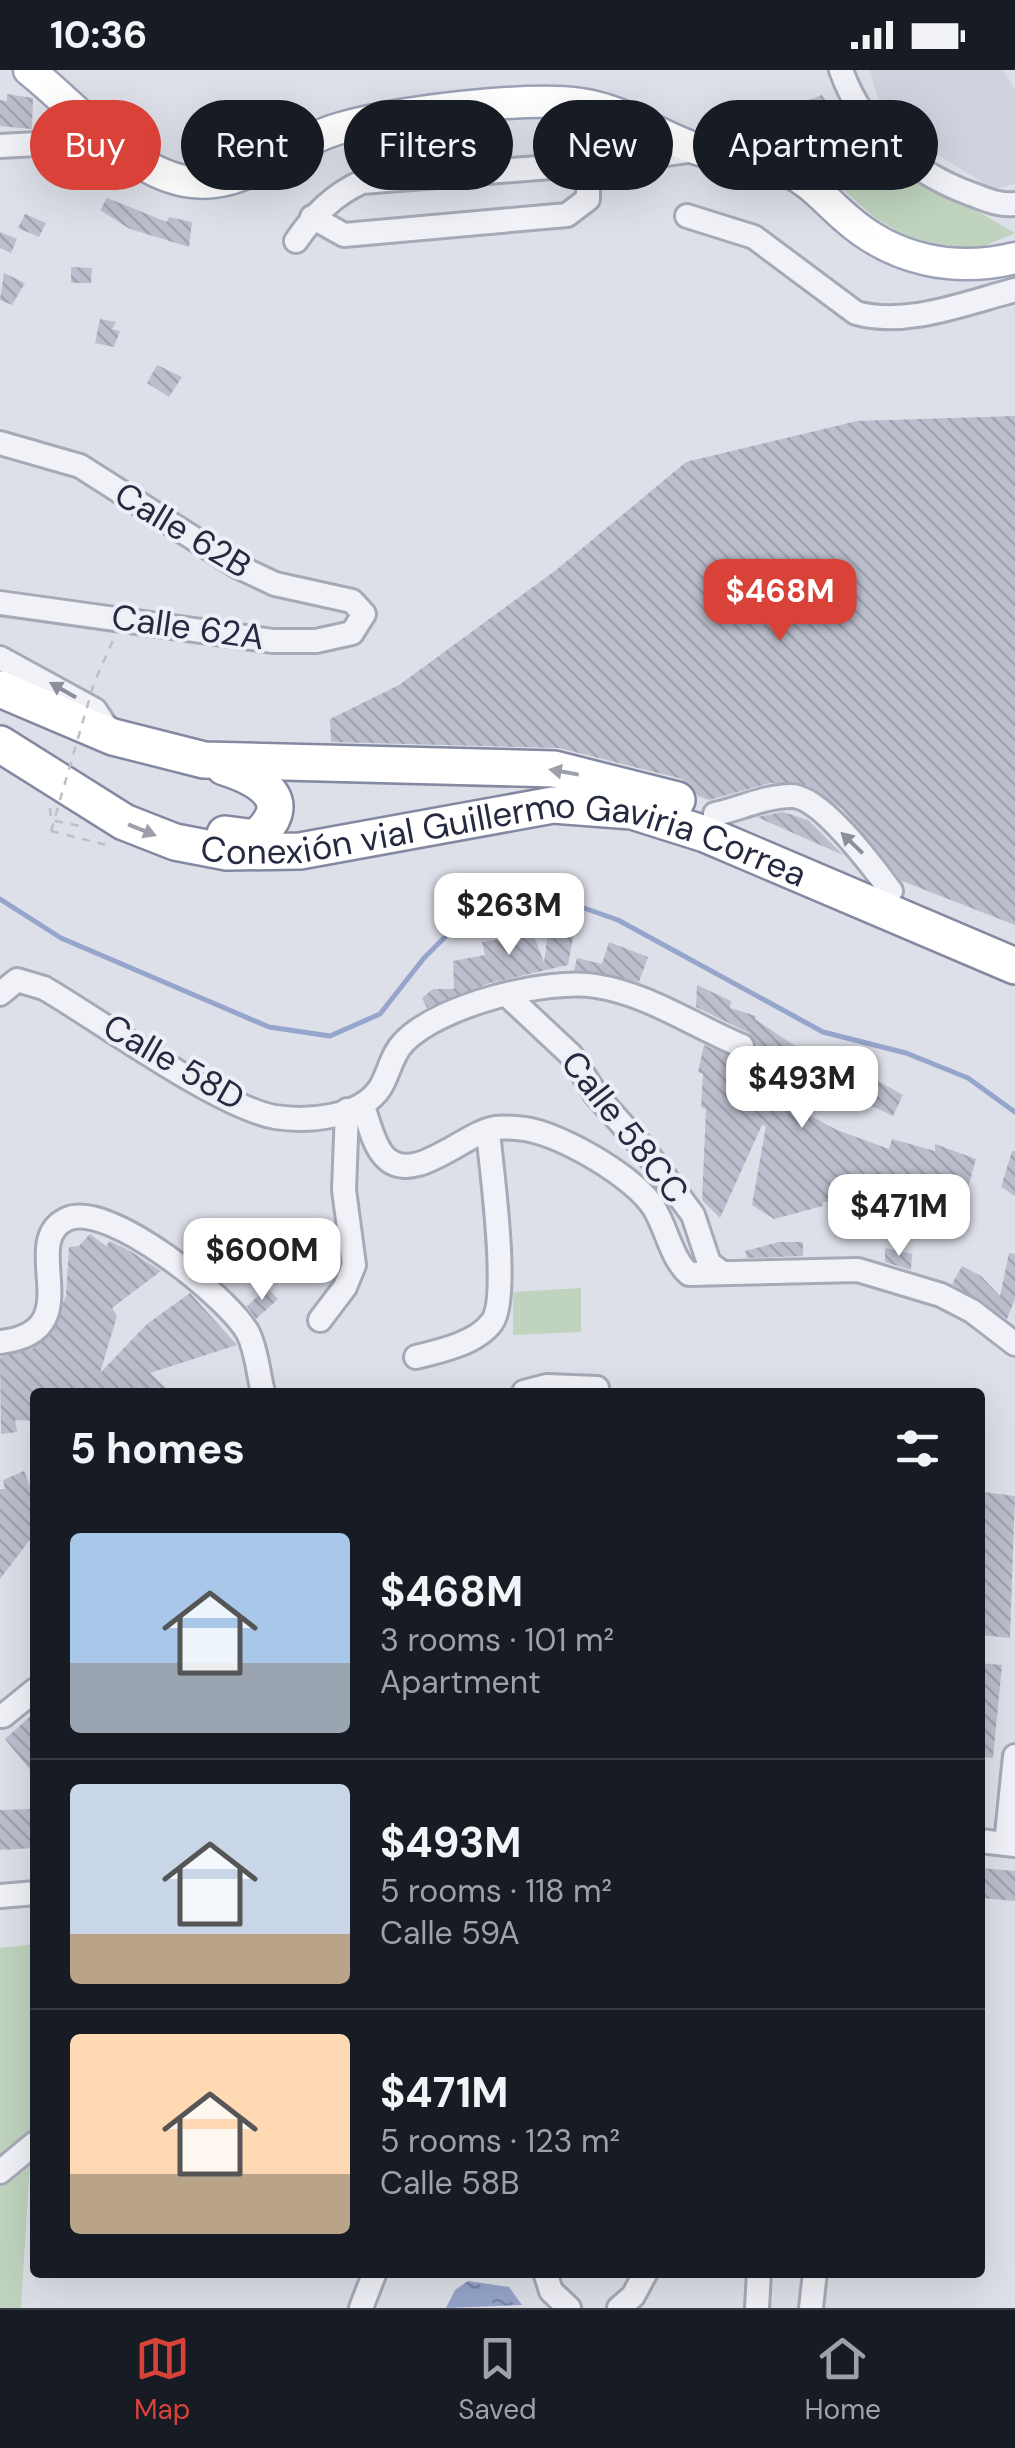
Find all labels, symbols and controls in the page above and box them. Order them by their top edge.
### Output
text: 10:36 [50,10,147,60]
chip: Buy [30,100,161,190]
chip: Rent [181,100,324,190]
chip: Filters [344,100,513,190]
chip: New [533,100,673,190]
chip: Apartment [693,100,938,190]
street label: Calle 62B [106,471,260,589]
pin: $468M [710,559,850,644]
text: $468M [725,570,835,612]
street label: Calle 62A [109,594,267,660]
one-way arrow [49,682,77,699]
one-way arrow [548,763,579,779]
street label: Conexión vial Guillermo Gaviria Correa [197,782,813,897]
one-way arrow [127,822,157,838]
one-way arrow [840,831,864,855]
pin: $263M [439,873,579,958]
text: $263M [456,884,562,926]
street label: Calle 58D [95,1003,253,1121]
street label: Calle 58CC [551,1041,699,1213]
pin: $493M [732,1046,872,1131]
text: $493M [748,1057,856,1099]
pin: $471M [829,1174,969,1259]
text: $471M [850,1185,948,1227]
pin: $600M [192,1218,332,1303]
text: $600M [205,1229,319,1271]
text: 5 homes [70,1421,245,1476]
icon: filters [890,1421,945,1476]
text: $468M [380,1564,523,1619]
icon: home [150,1573,270,1693]
text: 3 rooms · 101 m² [380,1619,614,1661]
text: Apartment [380,1661,541,1703]
text: $493M [380,1815,522,1870]
icon: home [150,1824,270,1944]
text: 5 rooms · 118 m² [380,1870,612,1912]
text: Calle 59A [380,1912,520,1954]
text: $471M [380,2065,509,2120]
icon: home [150,2074,270,2194]
text: 5 rooms · 123 m² [380,2120,620,2162]
text: Calle 58B [380,2162,520,2204]
tab: Map [134,2331,190,2428]
tab: Saved [458,2331,537,2428]
tab: Home [805,2331,881,2428]

